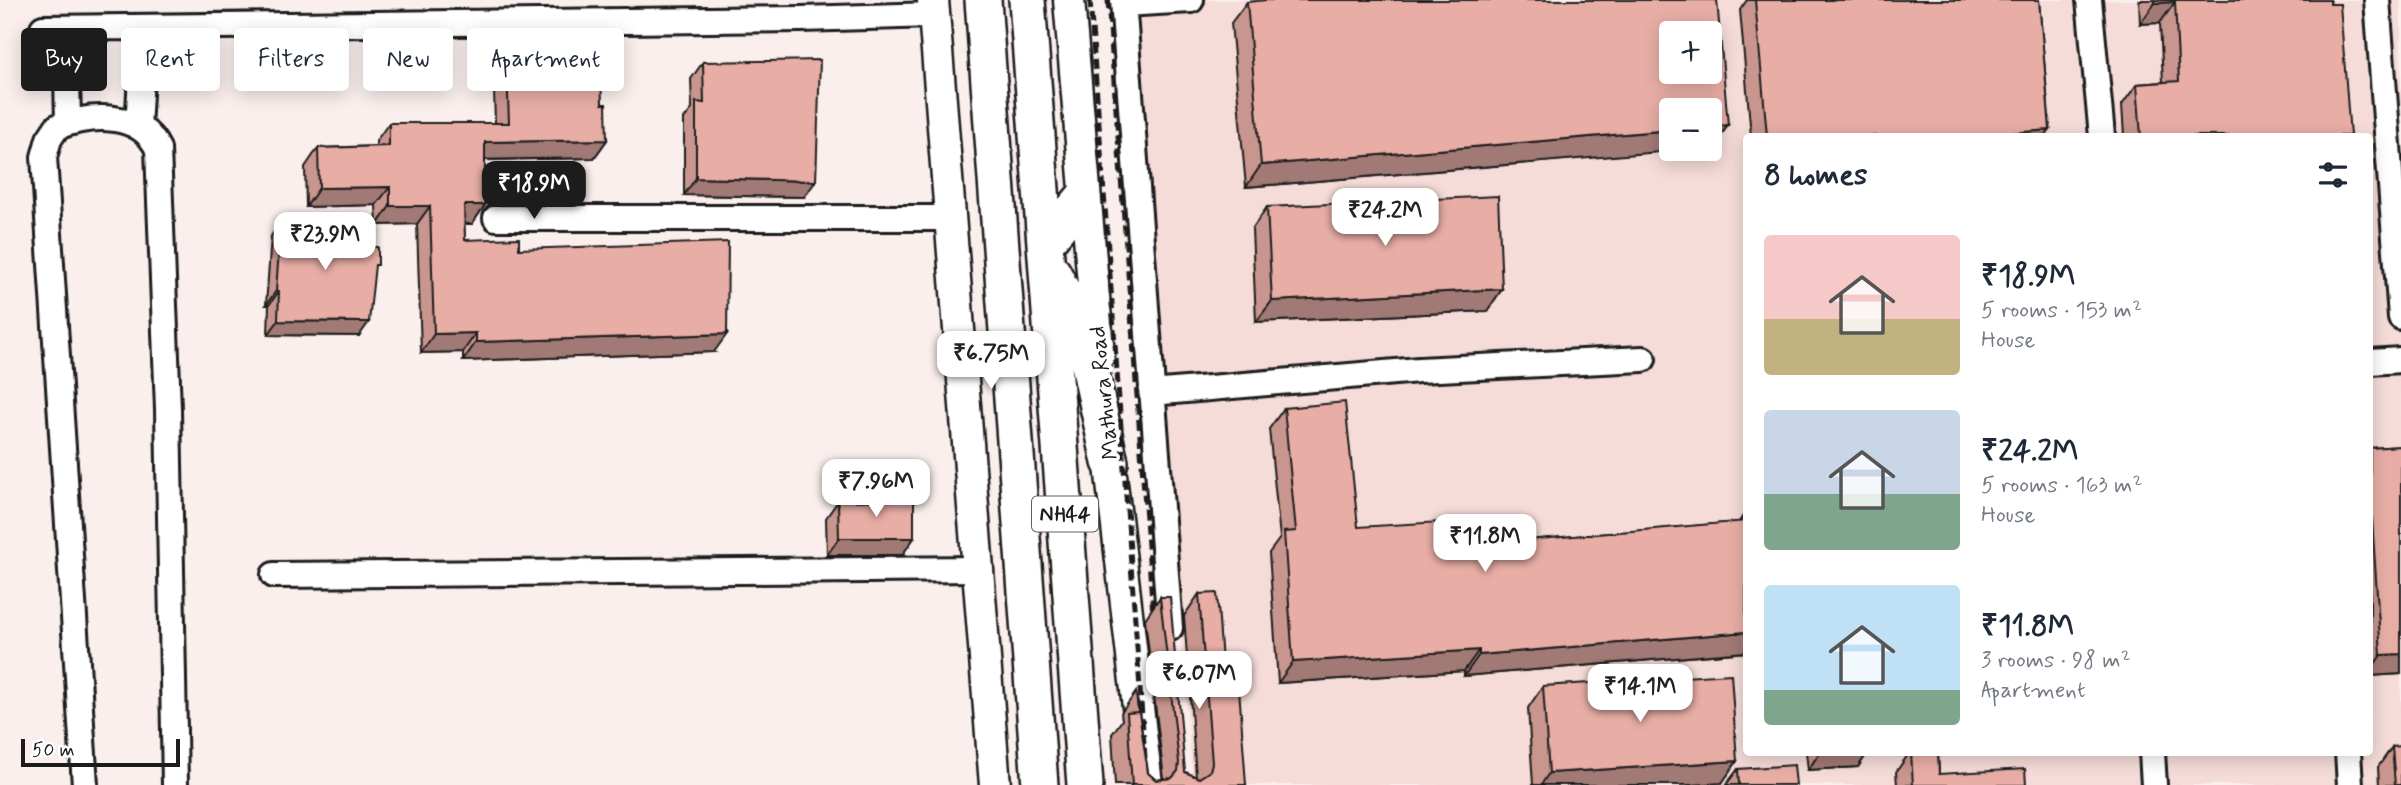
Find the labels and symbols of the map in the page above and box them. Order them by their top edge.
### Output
pin: ₹18.9M [477,162,591,221]
pin: ₹24.2M [1328,188,1442,248]
pin: ₹23.9M [268,212,382,272]
street label: Mathura Road [1083,324,1127,461]
pin: ₹6.75M [934,332,1048,391]
pin: ₹7.96M [819,460,933,519]
road number: NH44 [1032,496,1098,532]
pin: ₹11.8M [1428,514,1542,574]
pin: ₹6.07M [1142,652,1256,711]
pin: ₹14.1M [1583,664,1697,724]
scale bar [21,736,180,768]

